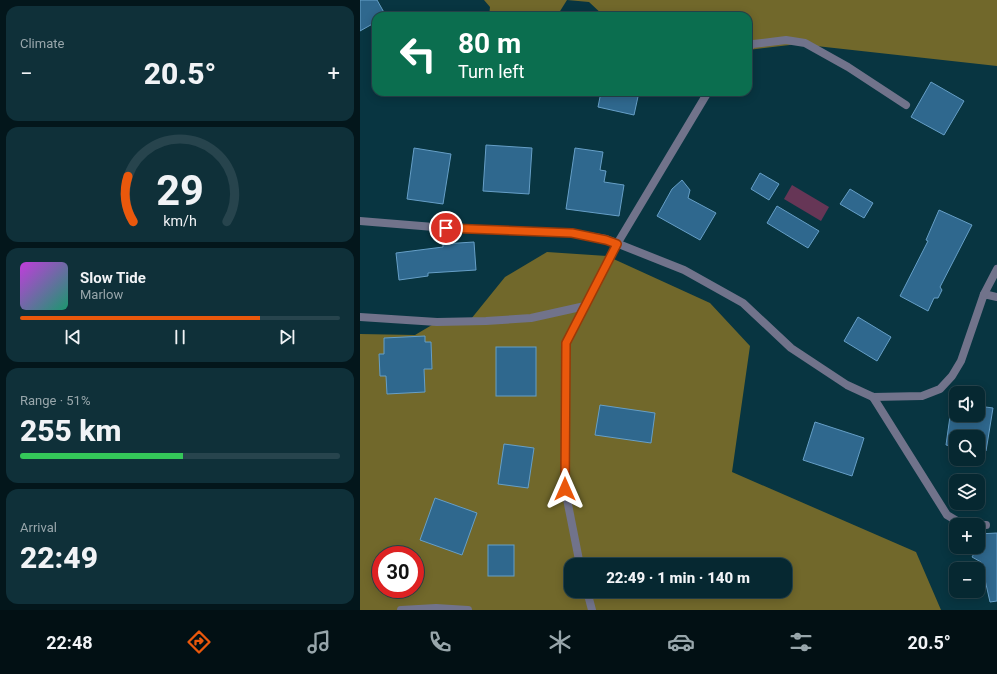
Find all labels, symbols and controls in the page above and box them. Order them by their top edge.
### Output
text: 80 m [458,27,521,60]
icon: left [392,28,444,80]
text: Climate [20,36,64,51]
text: 20.5° [144,56,216,91]
text: − [20,61,33,86]
text: + [328,61,340,86]
text: Turn left [458,61,524,82]
text: 29 [156,166,204,215]
pin [429,211,463,245]
text: km/h [163,213,197,229]
icon: arrive [435,217,457,239]
text: Slow Tide [80,269,146,287]
text: Marlow [80,287,123,302]
icon: previous [62,326,84,348]
icon: pause [169,326,191,348]
icon: next [276,326,298,348]
map controls [949,386,985,598]
button: sound [949,386,985,422]
text: Range · 51% [20,393,90,408]
text: 255 km [20,413,122,448]
button: search [949,430,985,466]
position arrow [544,468,586,510]
button: layers [949,474,985,510]
button: + [949,518,985,554]
text: Arrival [20,520,57,535]
text: 22:49 [20,540,98,575]
speed limit sign: 30 [372,546,424,598]
button: − [949,562,985,598]
text: 22:49 · 1 min · 140 m [606,569,750,587]
icon: directions [185,628,213,656]
icon: music [305,628,333,656]
icon: phone [426,628,454,656]
icon: climate [546,628,574,656]
icon: car [667,628,695,656]
icon: filters [787,628,815,656]
text: 22:48 [46,632,93,653]
text: 20.5° [908,632,951,653]

